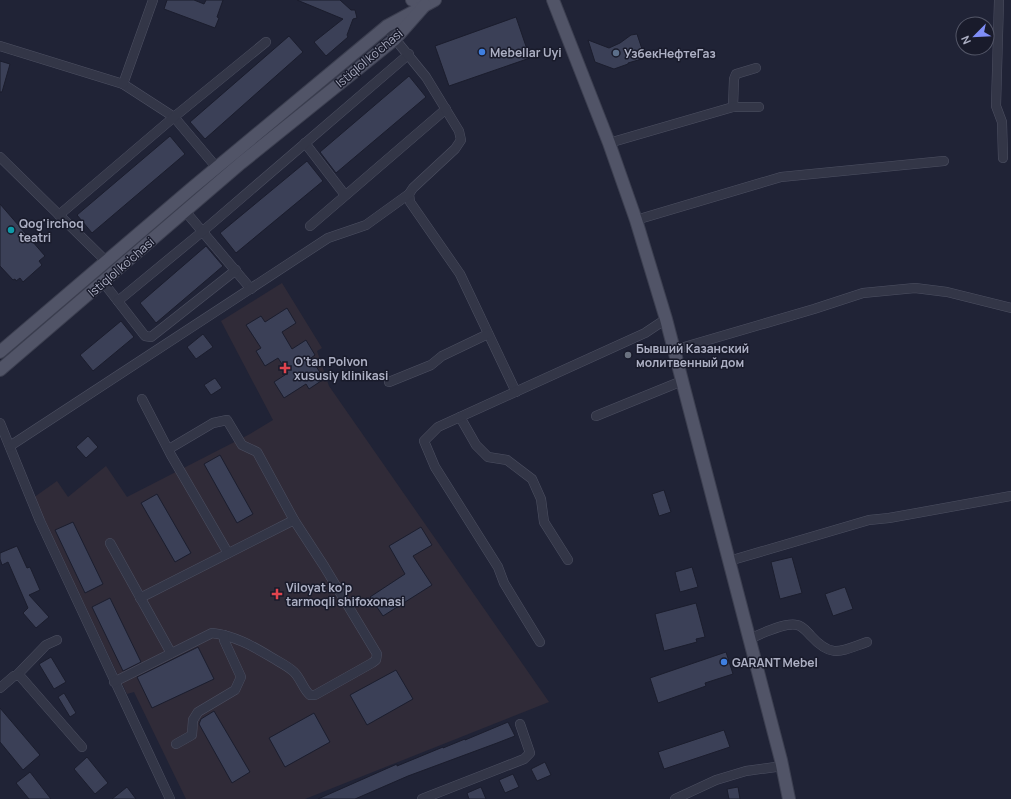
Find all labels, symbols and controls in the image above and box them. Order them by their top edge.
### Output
north arrow [955,16,995,56]
street label: Istiqlol ko'chasi [332,25,406,91]
text: N [957,34,974,47]
place label: Mebellar Uyi [490,44,562,61]
place label: УзбекНефтеГаз [624,45,716,62]
marker: Mebellar Uyi [477,47,487,57]
marker: УзбекНефтеГаз [611,48,621,58]
place label: Qog'irchoq teatri [19,215,84,246]
marker: Qog'irchoq teatri [6,225,16,235]
street label: Istiqlol ko'chasi [84,233,158,301]
place label: Бывший Казанский молитвенный дом [636,340,749,371]
marker: Бывший Казанский молитвенный дом [623,350,633,360]
place label: O'tan Polvon xususiy klinikasi [294,353,388,384]
marker: O'tan Polvon xususiy klinikasi [279,362,291,374]
place label: Viloyat ko'p tarmoqli shifoxonasi [286,579,405,610]
marker: Viloyat ko'p tarmoqli shifoxonasi [271,588,283,600]
place label: GARANT Mebel [732,654,818,671]
marker: GARANT Mebel [719,657,729,667]

